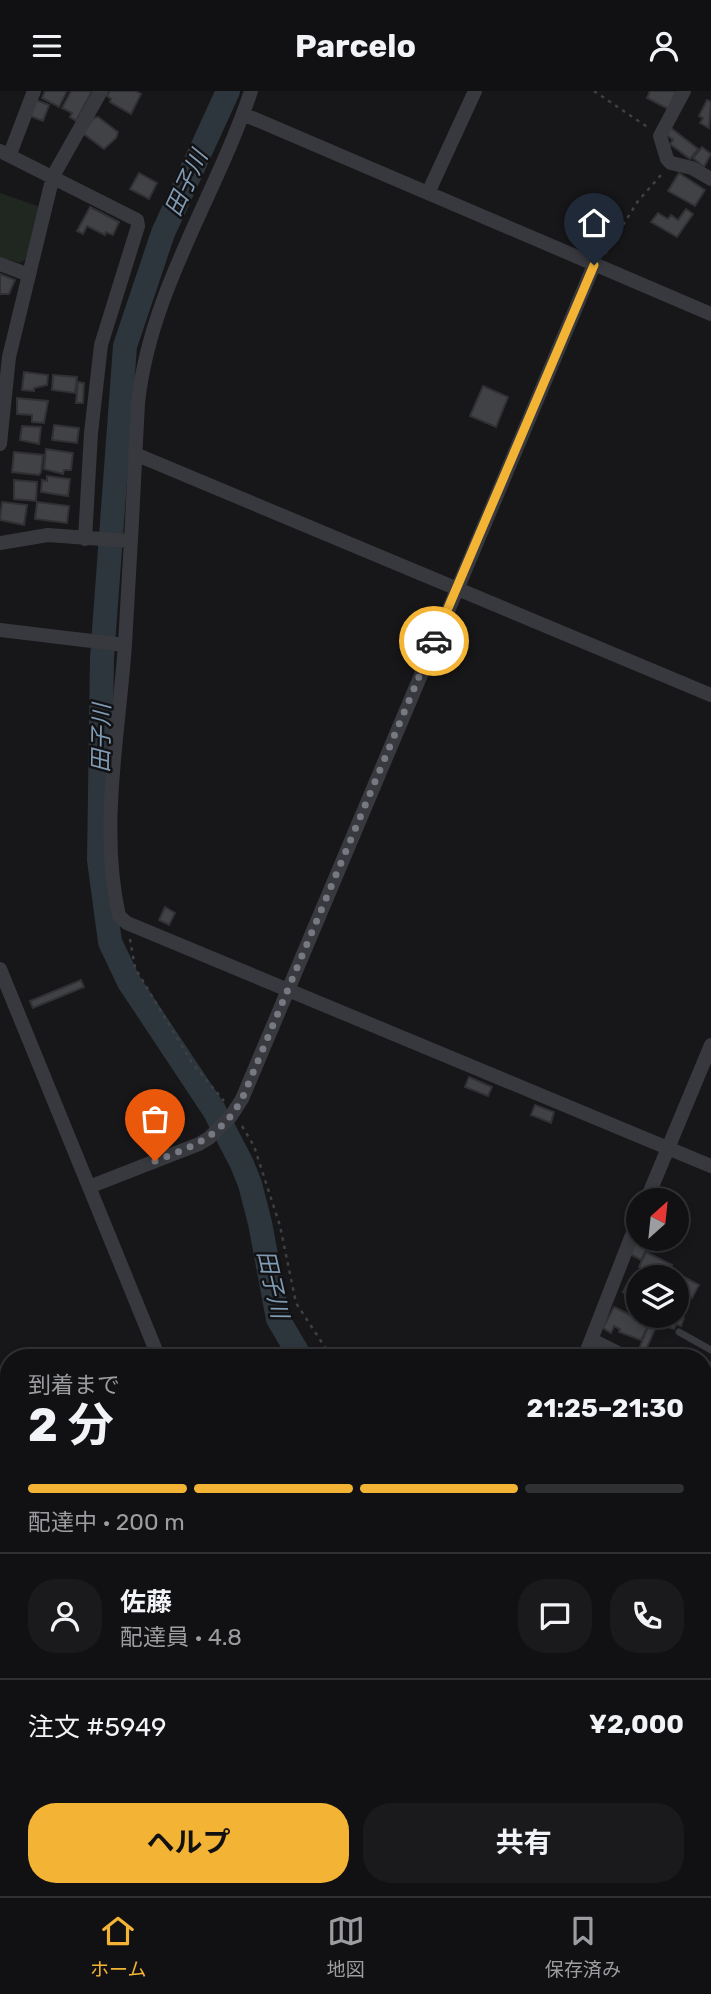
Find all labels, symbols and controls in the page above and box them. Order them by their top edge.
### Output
icon: menu [28,27,66,65]
text: Parcelo [295,27,416,65]
icon: person [645,27,683,65]
water label: 田子川 [159,143,215,220]
pin [564,193,624,265]
icon: home [575,204,613,242]
courier [399,606,469,676]
icon: car [415,622,453,660]
water label: 田子川 [86,700,116,773]
pin [125,1089,185,1161]
icon: bag [136,1100,174,1138]
north arrow [626,1188,690,1251]
map controls [626,1188,689,1328]
water label: 田子川 [252,1247,295,1324]
button: layers [626,1265,689,1328]
text: 到着まで [28,1371,120,1399]
text: 21:25–21:30 [527,1393,684,1424]
text: 2 分 [28,1398,114,1453]
text: 配達中 · 200 m [28,1508,185,1536]
button: person [28,1579,102,1653]
button: chat [518,1579,592,1653]
button: phone [610,1579,684,1653]
text: 佐藤 [120,1587,172,1618]
text: 配達員 · 4.8 [120,1623,242,1651]
text: ¥2,000 [589,1709,684,1740]
text: 注文 #5949 [28,1712,166,1743]
button: ヘルプ [28,1803,349,1883]
button: 共有 [363,1803,684,1883]
tab: ホーム [90,1912,147,1981]
tab: 地図 [327,1912,365,1981]
tab: 保存済み [545,1912,621,1981]

